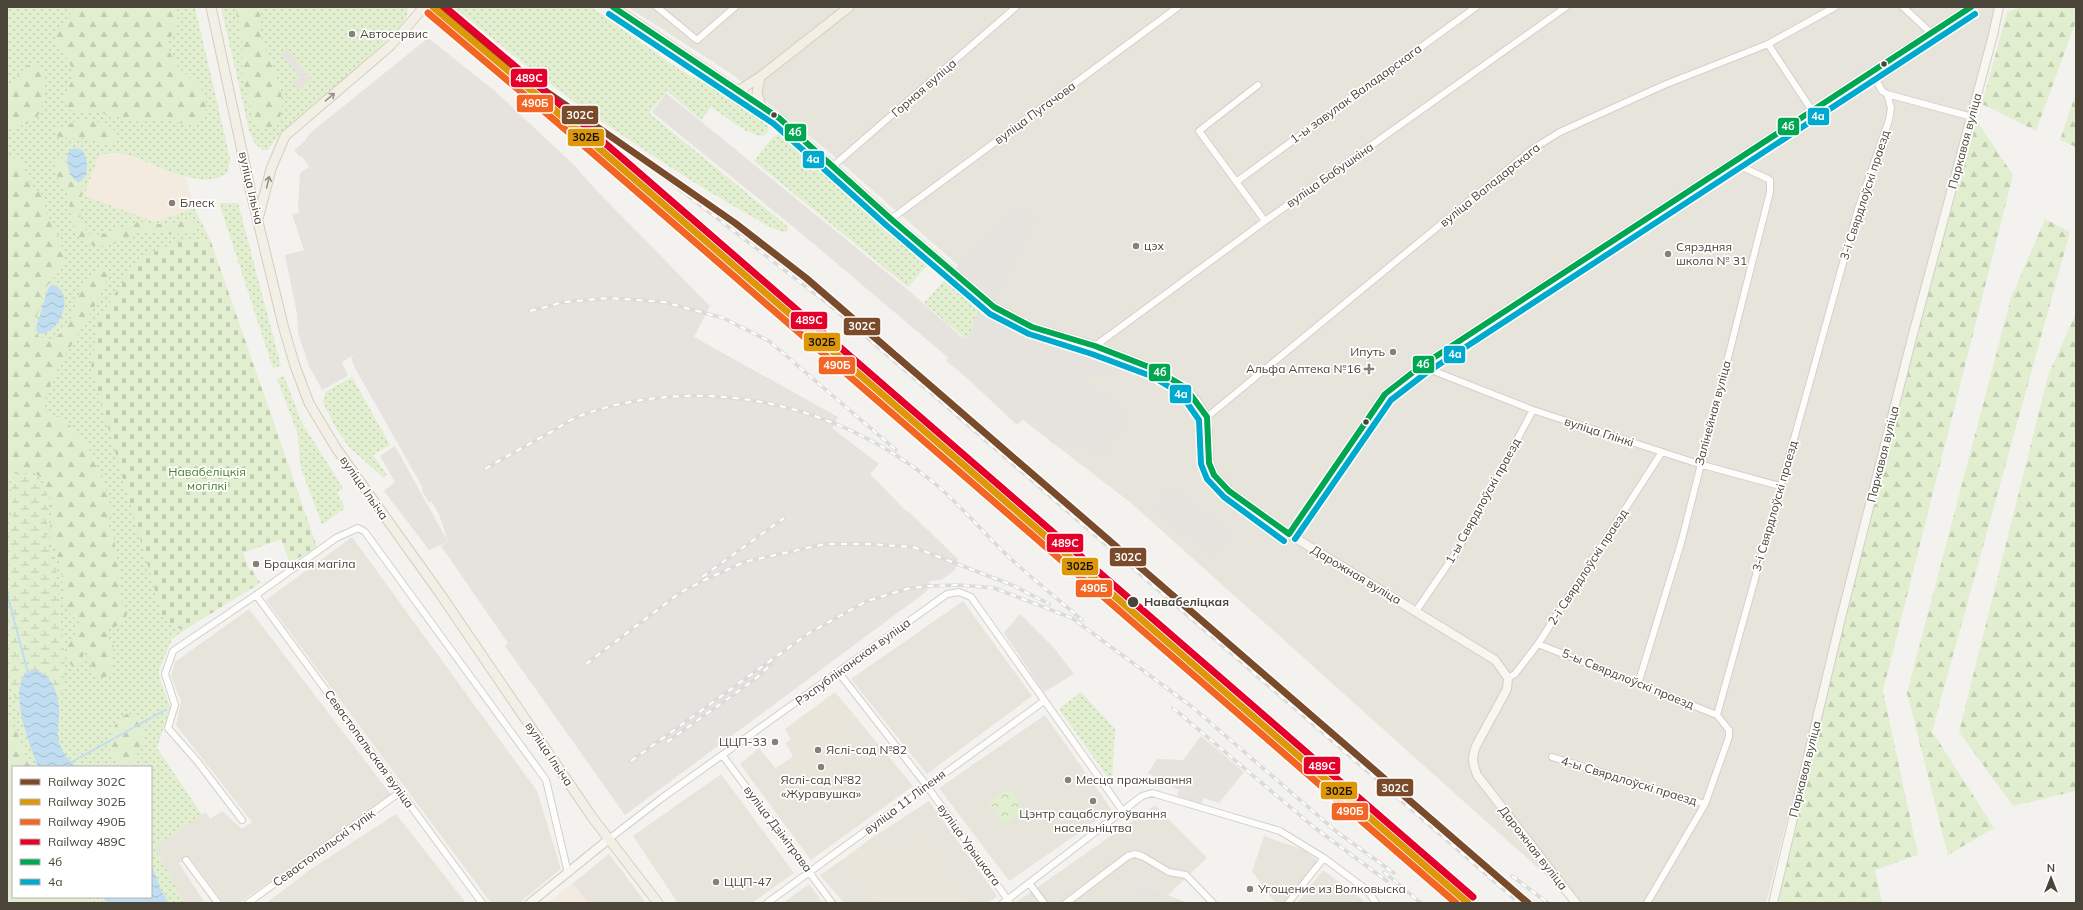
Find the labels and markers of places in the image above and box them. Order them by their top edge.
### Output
place label: Автосервис [360,26,428,41]
marker: Автосервис [347,29,357,39]
unlabelled marker [1879,59,1889,69]
unlabelled marker [769,110,779,120]
place label: Блеск [180,195,215,210]
marker: Блеск [167,198,177,208]
place label: цэх [1144,238,1164,253]
place label: Сярэдняя школа № 31 [1676,239,1747,268]
marker: цэх [1131,241,1141,251]
marker: Сярэдняя школа № 31 [1663,249,1673,259]
place label: Ипуть [1350,344,1385,359]
marker: Ипуть [1388,347,1398,357]
place label: Альфа Аптека №16 [1246,361,1361,376]
marker: Альфа Аптека №16 [1364,364,1374,374]
unlabelled marker [1361,417,1371,427]
place label: Брацкая магіла [264,556,356,571]
marker: Брацкая магіла [251,559,261,569]
place label: Навабеліцкая [1144,594,1229,609]
marker: Навабеліцкая [1126,595,1140,609]
place label: ЦЦП-33 [719,734,767,749]
marker: ЦЦП-33 [770,737,780,747]
place label: Яслі-сад №82 [826,742,907,757]
marker: Яслі-сад №82 [813,745,823,755]
marker: Яслі-сад №82 «Журавушка» [816,762,826,772]
place label: Яслі-сад №82 «Журавушка» [781,772,862,801]
place label: Месца пражывання [1076,772,1192,787]
marker: Месца пражывання [1063,775,1073,785]
marker: Цэнтр сацабслугоўвання насельніцтва [1088,796,1098,806]
place label: Цэнтр сацабслугоўвання насельніцтва [1019,806,1167,835]
place label: ЦЦП-47 [724,874,772,889]
marker: ЦЦП-47 [711,877,721,887]
place label: Угощение из Волковыска [1257,881,1406,896]
marker: Угощение из Волковыска [1245,884,1255,894]

